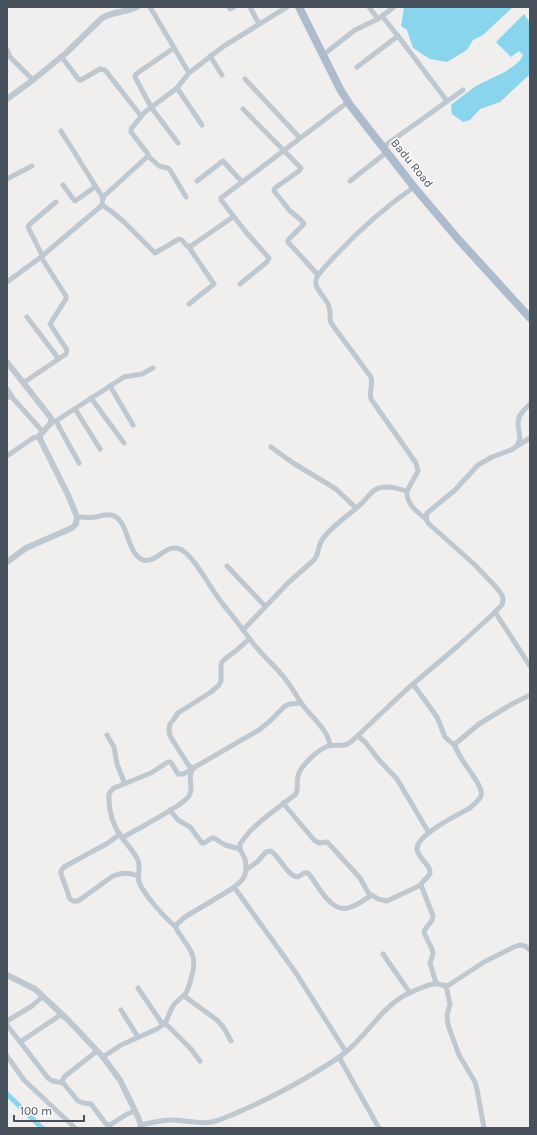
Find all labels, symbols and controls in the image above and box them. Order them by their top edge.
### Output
street label: Badu Road [388,136,436,190]
scale bar [14,1097,84,1123]
text: 100 m [20,1104,52,1118]

